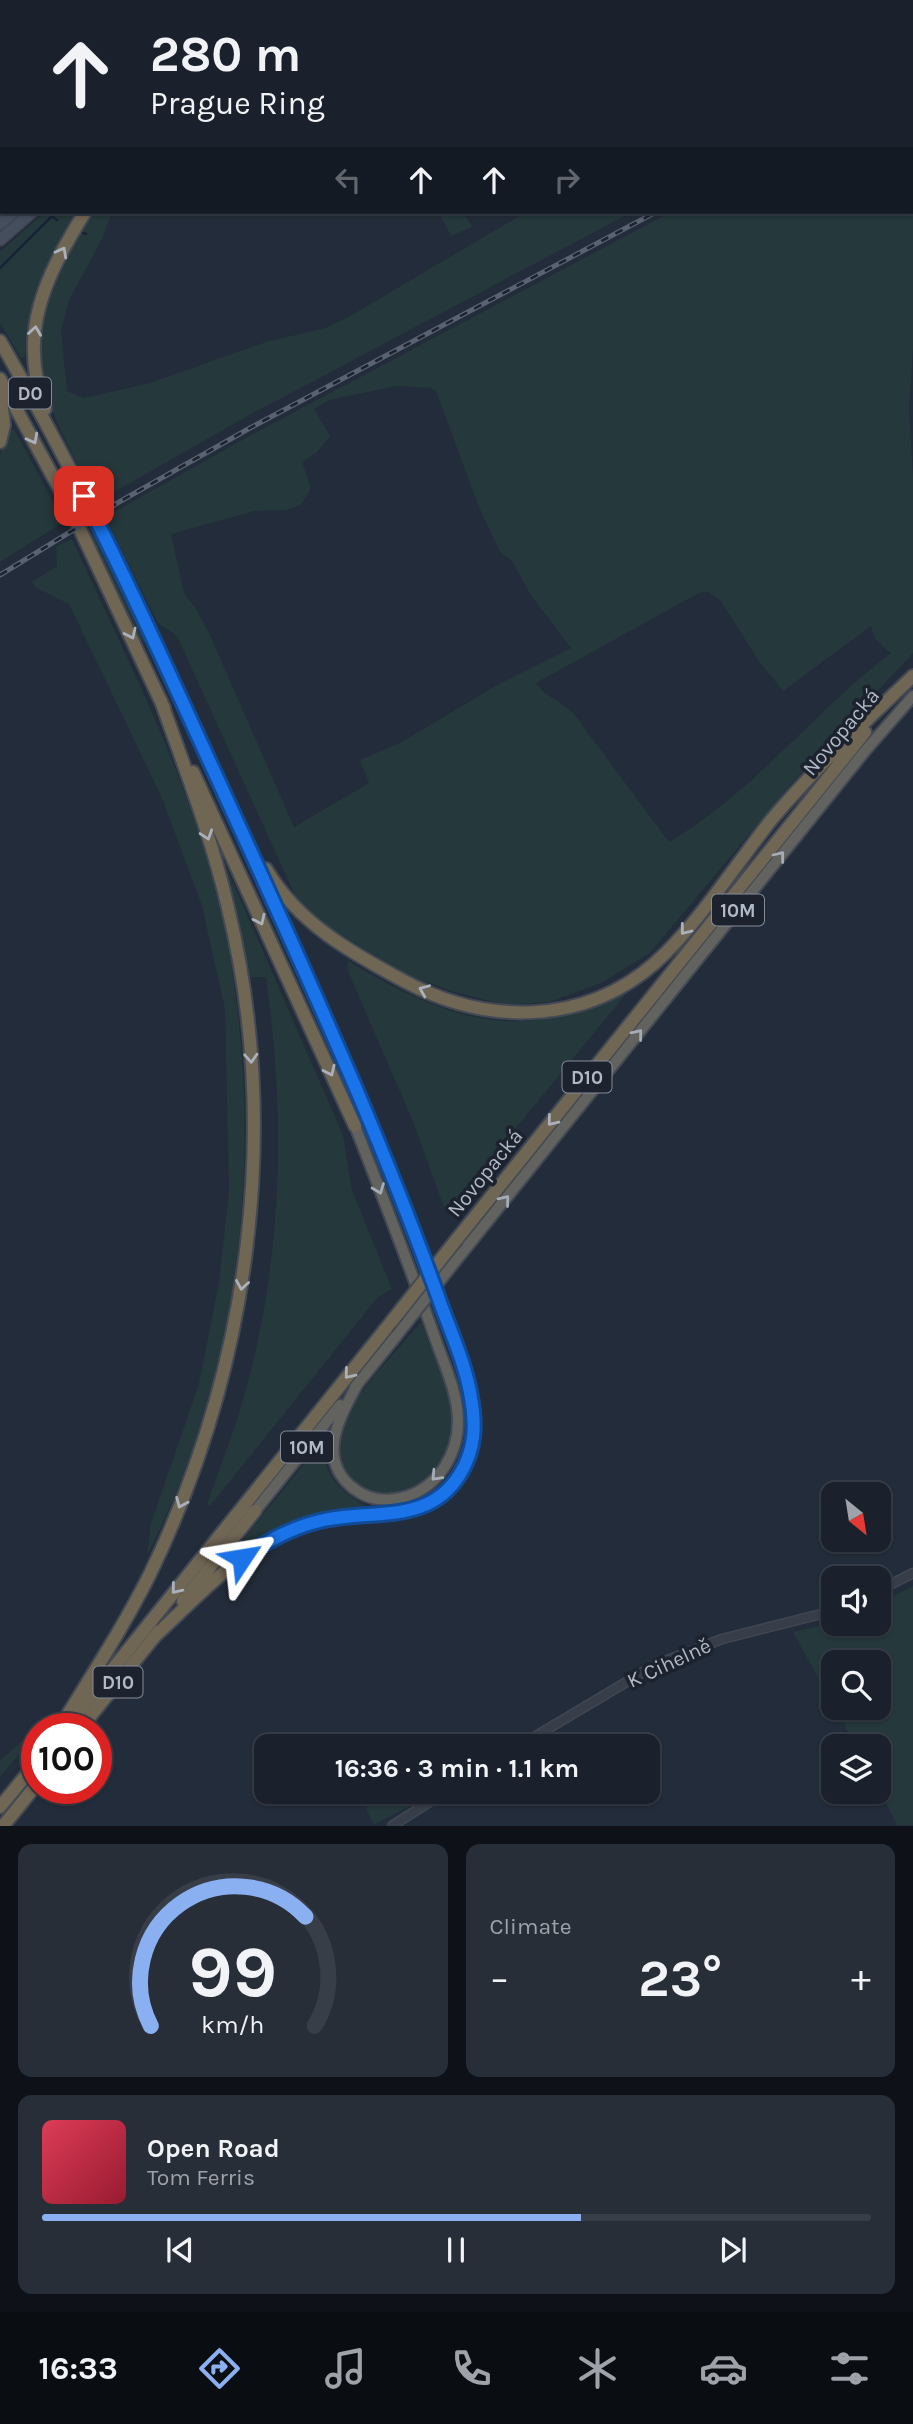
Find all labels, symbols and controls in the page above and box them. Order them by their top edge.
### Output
text: 280 m [150,26,301,83]
icon: ahead [35,28,126,119]
text: Prague Ring [150,85,325,122]
icon: left [329,161,367,199]
icon: ahead [402,161,440,199]
icon: ahead [475,161,513,199]
icon: right [548,161,586,199]
one-way arrow [53,247,67,259]
one-way arrow [27,325,42,337]
road number: D0 [9,378,51,408]
one-way arrow [25,432,39,444]
pin [54,466,114,526]
icon: arrive [65,477,103,515]
one-way arrow [123,627,137,640]
street label: Novopacká [798,684,884,780]
one-way arrow [199,829,213,841]
one-way arrow [772,851,785,864]
road number: 10M [712,894,764,926]
one-way arrow [252,913,266,925]
one-way arrow [681,921,693,934]
one-way arrow [419,984,431,998]
one-way arrow [630,1029,642,1042]
one-way arrow [243,1053,258,1064]
road number: D10 [562,1062,612,1092]
one-way arrow [321,1064,335,1077]
one-way arrow [548,1112,560,1125]
street label: Novopacká [442,1124,528,1222]
one-way arrow [371,1183,385,1195]
one-way arrow [496,1196,509,1208]
one-way arrow [234,1279,249,1291]
one-way arrow [344,1366,357,1378]
road number: 10M [281,1432,333,1462]
one-way arrow [432,1468,445,1481]
north arrow [821,1482,891,1552]
map controls [821,1482,891,1804]
one-way arrow [175,1496,189,1509]
position arrow [205,1521,279,1595]
button: sound [821,1566,891,1636]
one-way arrow [172,1581,184,1594]
street label: K Cihelně [623,1633,715,1693]
button: search [821,1650,891,1720]
road number: D10 [94,1666,142,1698]
speed limit sign: 100 [21,1713,112,1804]
button: layers [821,1734,891,1804]
text: 16:36 · 3 min · 1.1 km [335,1753,579,1784]
text: Climate [490,1913,572,1940]
text: 99 [188,1930,277,2015]
text: 23° [638,1948,722,2009]
text: − [490,1956,509,2001]
text: + [851,1956,871,2001]
text: km/h [201,2010,264,2039]
text: Open Road [147,2133,280,2164]
text: Tom Ferris [147,2164,255,2191]
icon: previous [161,2231,199,2269]
icon: pause [437,2231,475,2269]
icon: next [714,2231,752,2269]
icon: directions [195,2344,244,2393]
icon: music [321,2344,370,2393]
icon: phone [447,2344,496,2393]
icon: climate [573,2344,622,2393]
icon: car [699,2344,748,2393]
icon: filters [825,2344,874,2393]
text: 16:33 [39,2350,118,2387]

